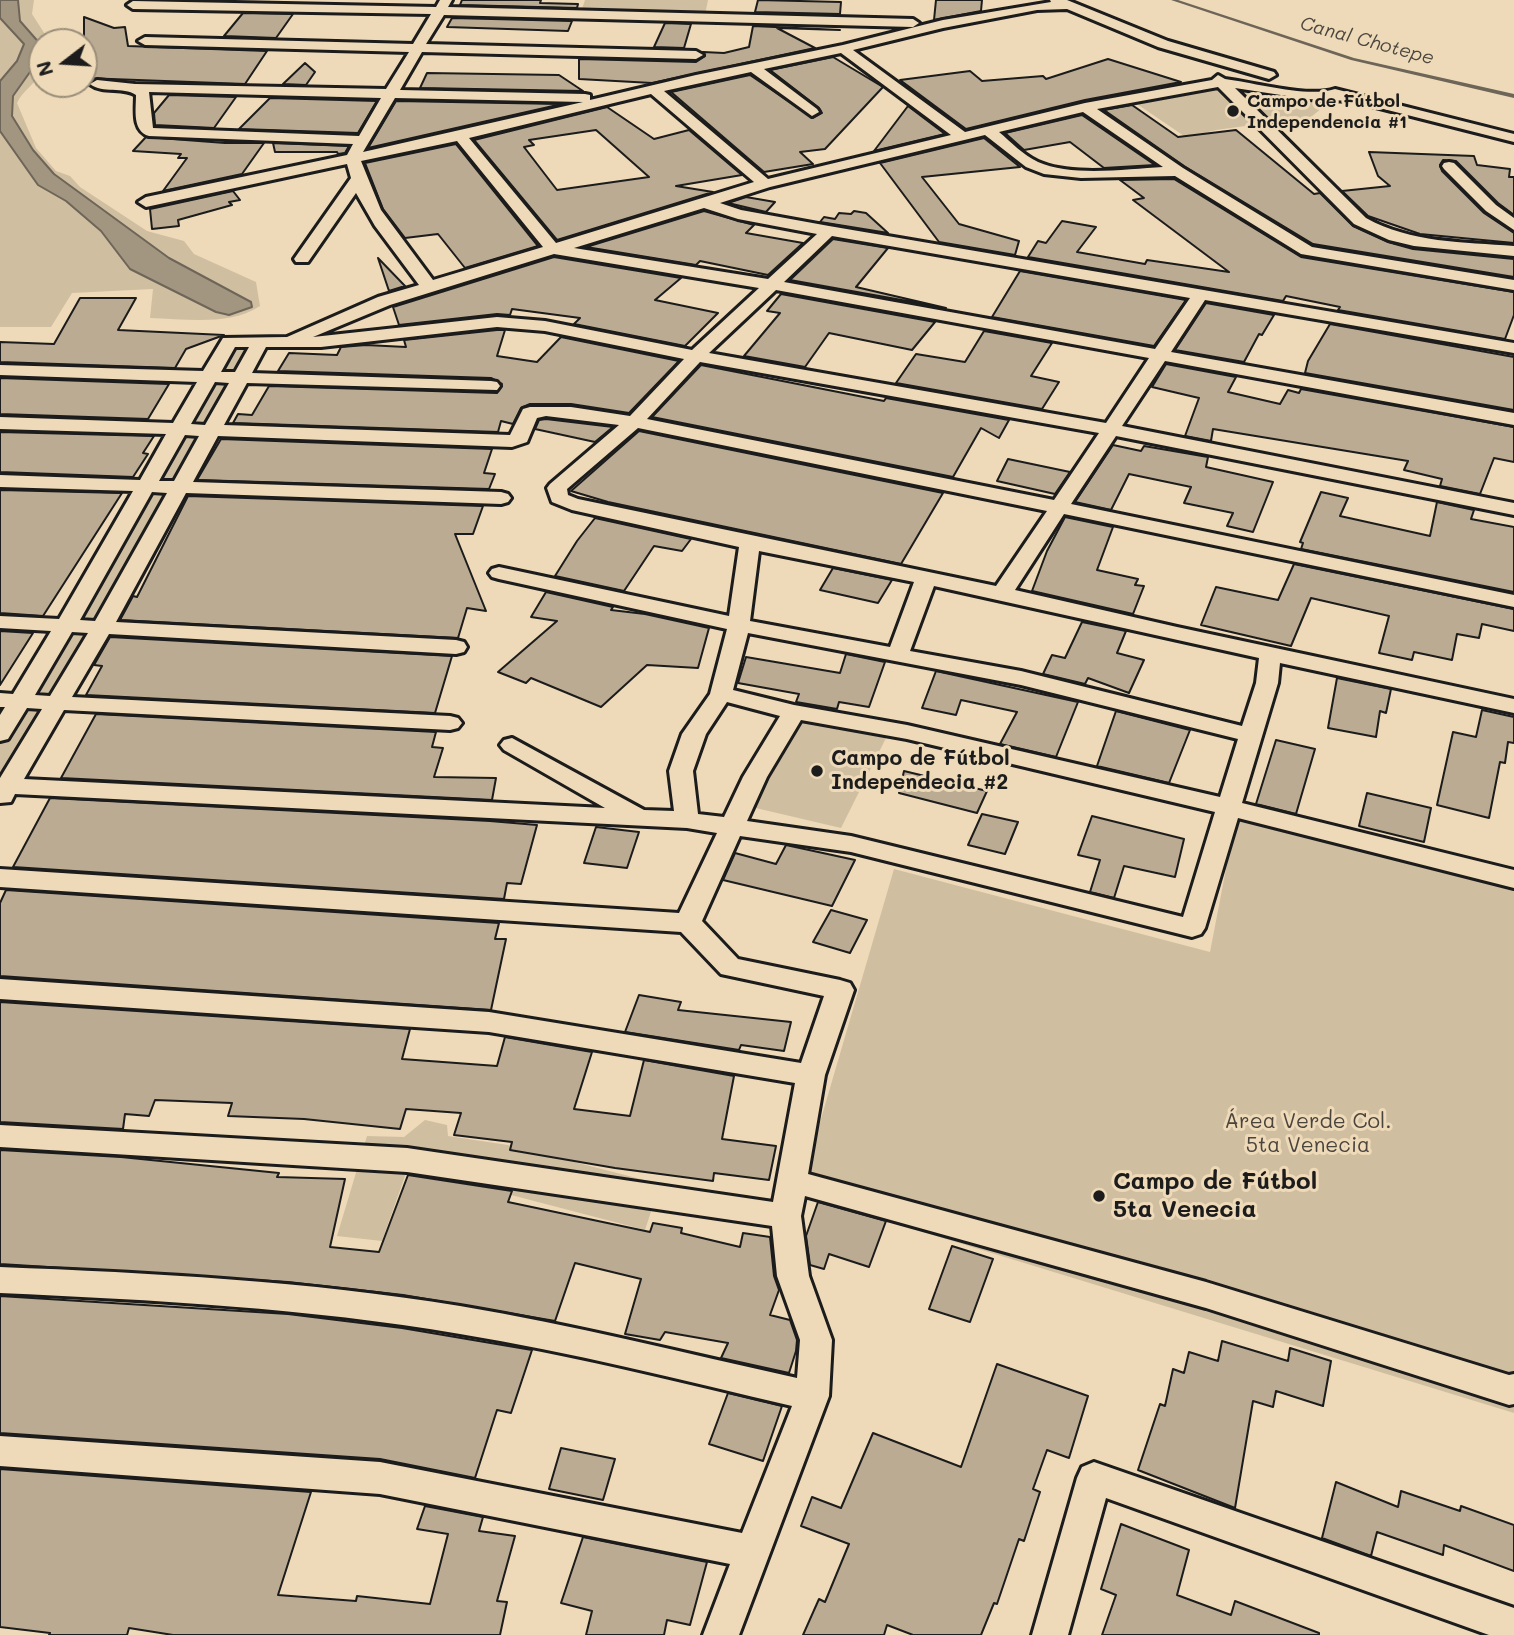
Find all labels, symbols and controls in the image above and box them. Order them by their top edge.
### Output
water label: Canal Chotepe [1298,12,1436,70]
north arrow [28,28,98,98]
text: N [30,58,58,79]
place label: Campo de Fútbol Independencia #1 [1247,90,1407,132]
marker: Campo de Fútbol Independencia #1 [1225,103,1241,119]
place label: Campo de Fútbol Independecia #2 [831,746,1010,796]
marker: Campo de Fútbol Independecia #2 [809,763,825,779]
park label: Área Verde Col. 5ta Venecia [1225,1109,1391,1159]
place label: Campo de Fútbol 5ta Venecia [1113,1168,1317,1224]
marker: Campo de Fútbol 5ta Venecia [1091,1188,1107,1204]

